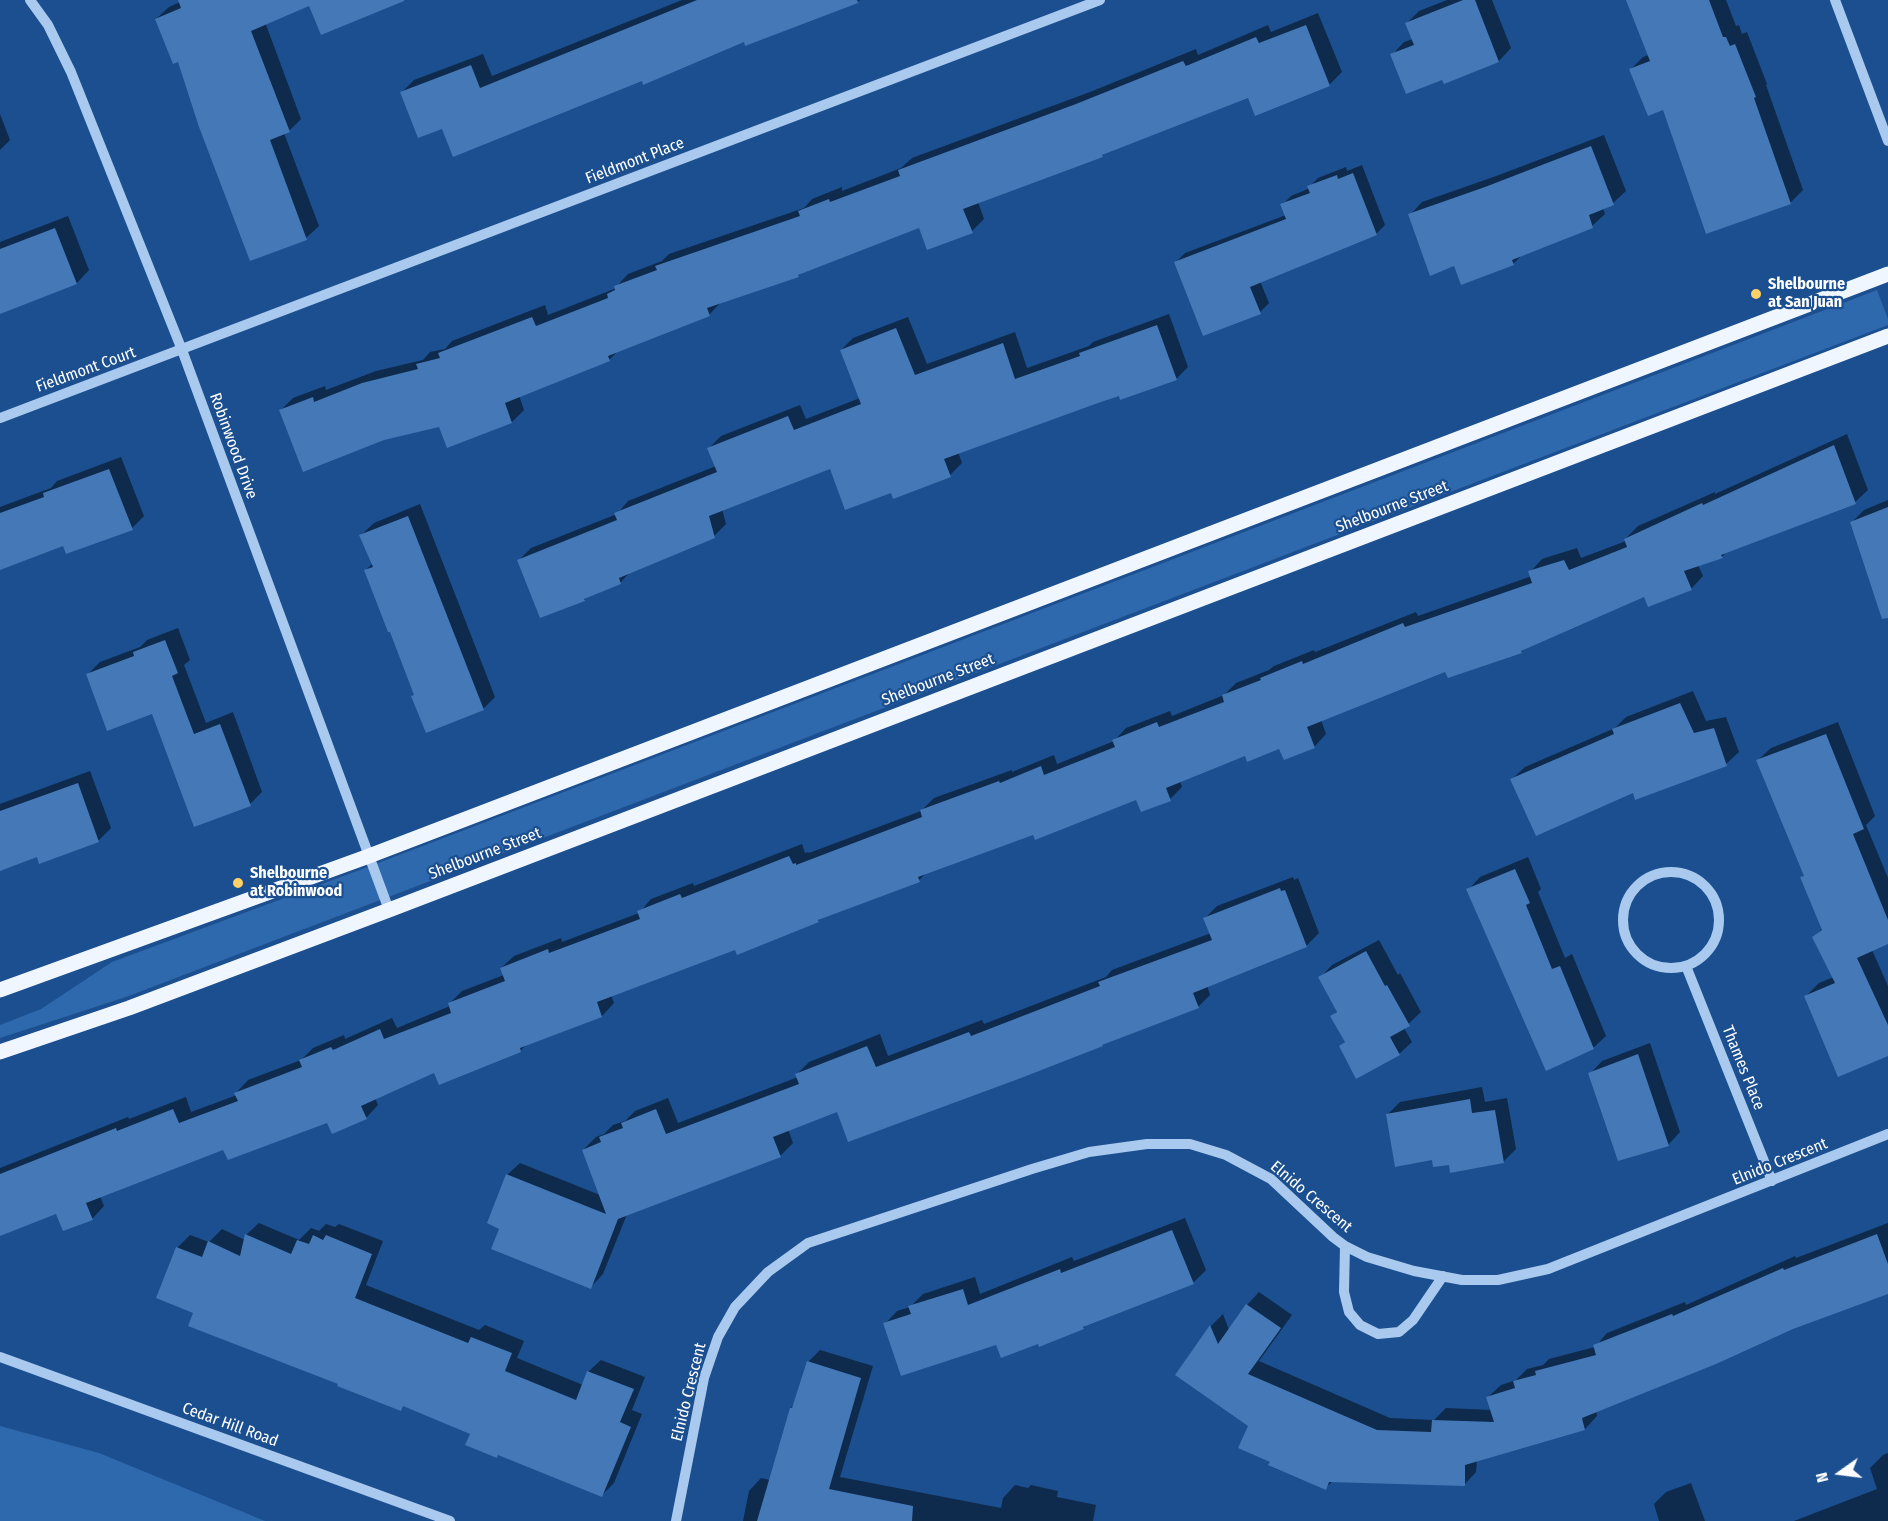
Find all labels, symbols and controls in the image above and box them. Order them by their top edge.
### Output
street label: Fieldmont Place [583,133,687,189]
place label: Shelbourne at San Juan [1768,275,1845,313]
marker: Shelbourne at San Juan [1749,287,1763,301]
street label: Fieldmont Court [34,343,138,397]
street label: Robinwood Drive [205,390,261,502]
street label: Shelbourne Street [1333,477,1451,537]
street label: Shelbourne Street [879,650,997,710]
street label: Shelbourne Street [426,824,544,884]
place label: Shelbourne at Robinwood [250,864,342,902]
marker: Shelbourne at Robinwood [231,876,245,890]
street label: Thames Place [1717,1023,1769,1113]
street label: Elnido Crescent [1730,1134,1830,1190]
street label: Elnido Crescent [1266,1157,1356,1237]
street label: Elnido Crescent [668,1341,710,1443]
street label: Cedar Hill Road [179,1399,281,1451]
north arrow [1810,1443,1870,1503]
text: N [1812,1471,1832,1484]

